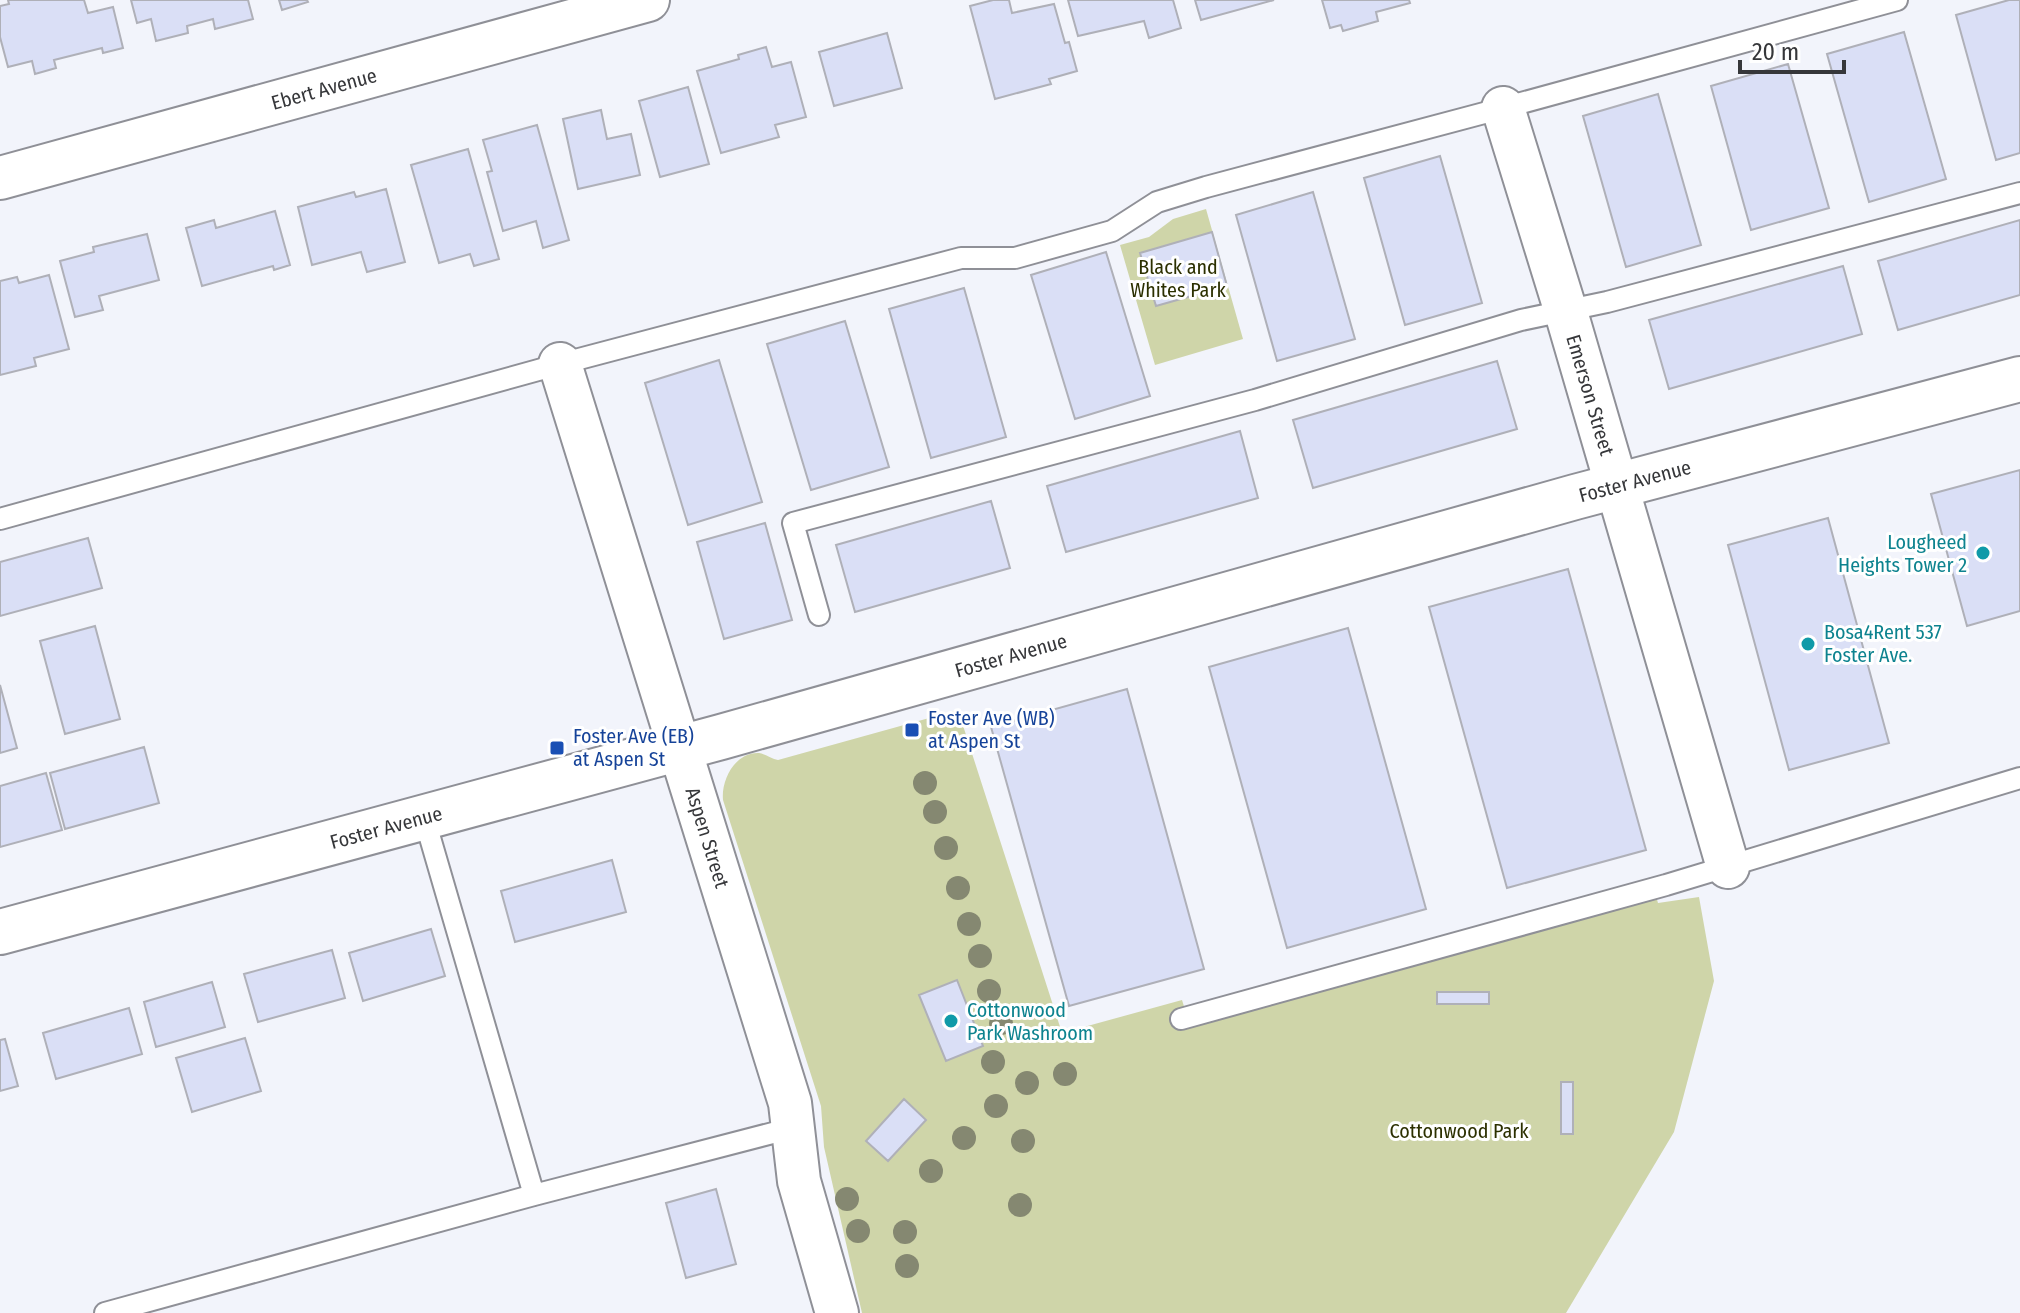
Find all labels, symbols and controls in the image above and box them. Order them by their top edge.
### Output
scale bar [1740,24,1844,74]
text: 20 m [1752,38,1799,66]
street label: Ebert Avenue [269,63,379,115]
park label: Black and Whites Park [1130,255,1226,302]
street label: Emerson Street [1561,332,1619,459]
street label: Foster Avenue [1576,455,1694,507]
place label: Lougheed Heights Tower 2 [1838,530,1967,577]
marker: Lougheed Heights Tower 2 [1974,544,1992,562]
place label: Bosa4Rent 537 Foster Ave. [1824,620,1942,667]
street label: Foster Avenue [952,628,1070,683]
marker: Bosa4Rent 537 Foster Ave. [1799,635,1817,653]
place label: Foster Ave (WB) at Aspen St [928,706,1055,753]
marker: Foster Ave (WB) at Aspen St [903,721,921,739]
place label: Foster Ave (EB) at Aspen St [573,724,694,771]
marker: Foster Ave (EB) at Aspen St [548,739,566,757]
street label: Aspen Street [680,784,734,891]
street label: Foster Avenue [327,801,445,854]
place label: Cottonwood Park Washroom [967,998,1093,1045]
marker: Cottonwood Park Washroom [942,1012,960,1030]
park label: Cottonwood Park [1389,1119,1529,1143]

